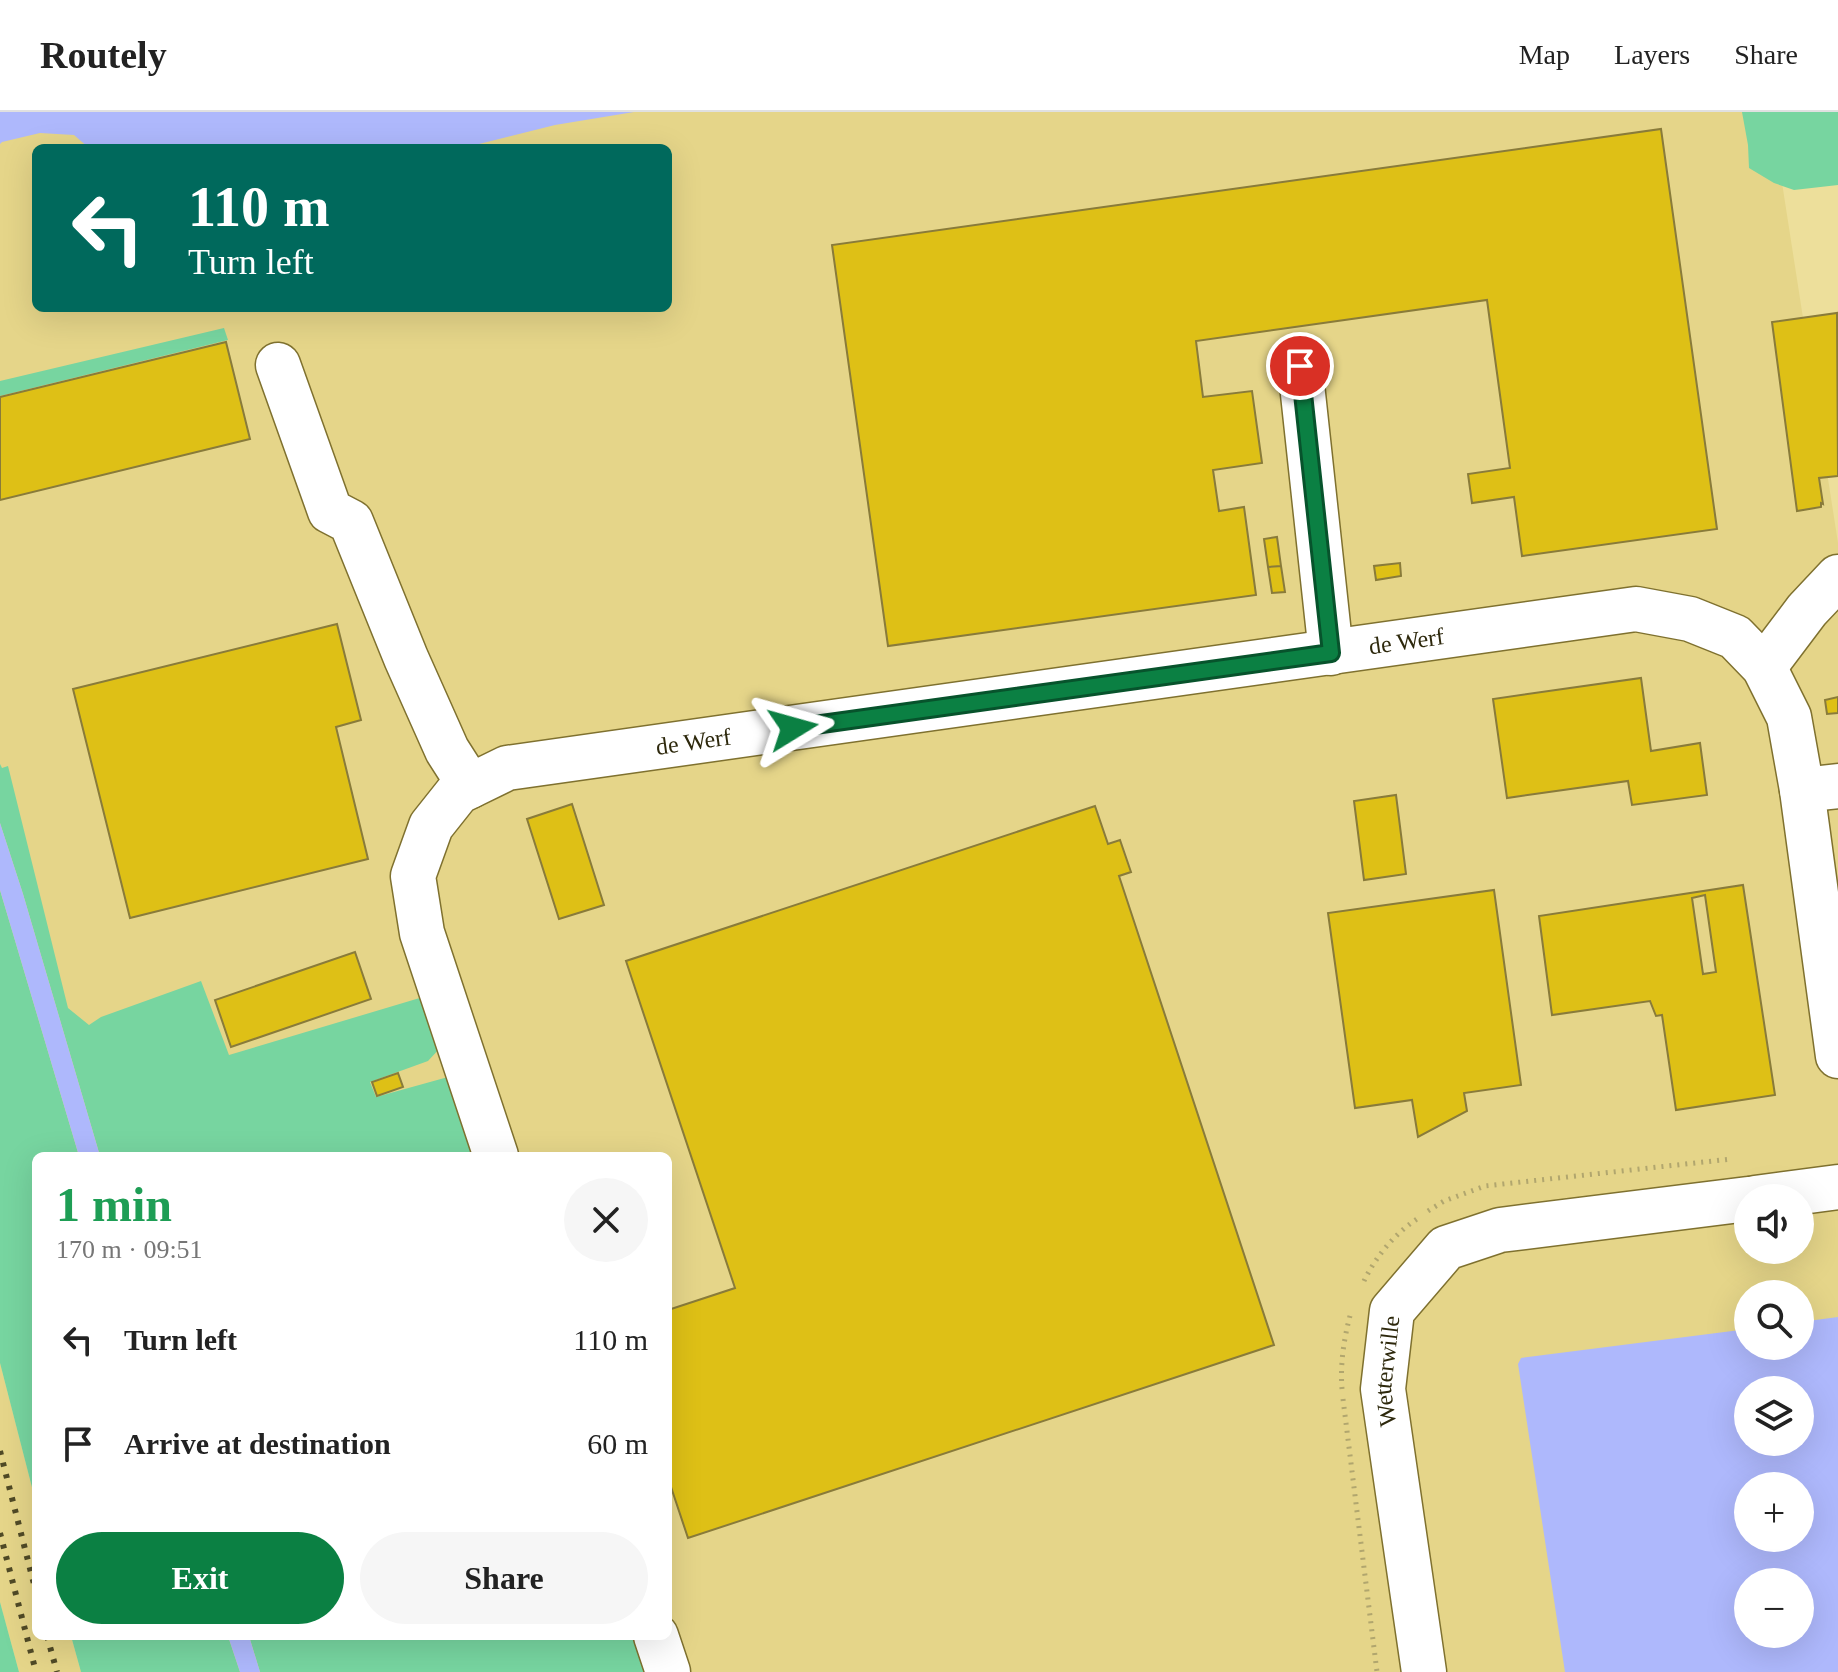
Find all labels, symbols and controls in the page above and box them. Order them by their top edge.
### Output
text: Routely [40,34,167,76]
text: Map [1519,39,1570,70]
text: Layers [1614,39,1690,70]
text: Share [1734,39,1798,70]
icon: left [56,176,160,280]
text: 110 m [188,176,330,238]
text: Turn left [188,242,314,282]
pin [1266,332,1334,400]
icon: arrive [1278,344,1322,388]
street label: de Werf [1367,623,1446,659]
position arrow [751,686,835,770]
street label: de Werf [654,724,733,760]
text: 1 min [56,1178,172,1231]
button: close [564,1178,648,1262]
map controls [1734,1184,1814,1648]
button: sound [1734,1184,1814,1264]
text: 170 m · 09:51 [56,1235,203,1264]
button: search [1734,1280,1814,1360]
street label: Wetterwille [1370,1314,1404,1428]
icon: left [56,1318,100,1362]
text: Turn left [124,1323,237,1356]
text: 110 m [573,1323,648,1356]
button: layers [1734,1376,1814,1456]
icon: arrive [56,1422,100,1466]
text: Arrive at destination [124,1427,391,1460]
text: 60 m [587,1427,648,1460]
button: + [1734,1472,1814,1552]
button: Exit [56,1532,344,1624]
button: Share [360,1532,648,1624]
button: − [1734,1568,1814,1648]

